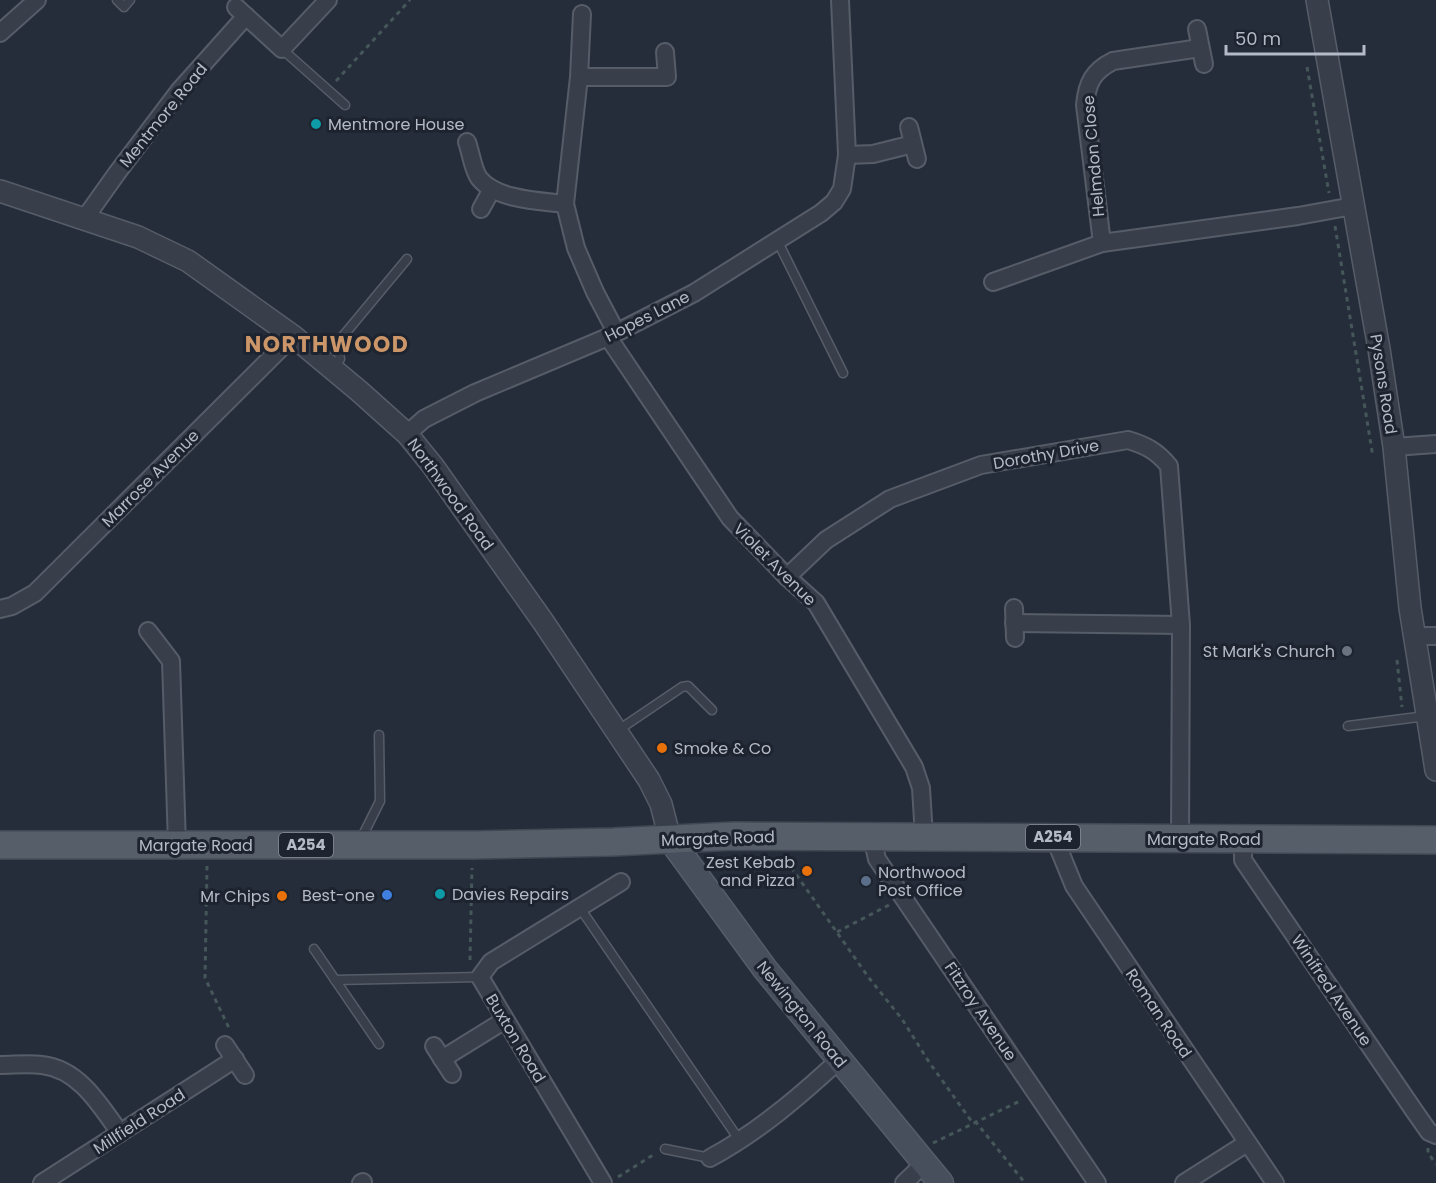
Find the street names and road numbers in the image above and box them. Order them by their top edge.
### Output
street label: Mentmore Road [114,58,213,172]
street label: Helmdon Close [1077,94,1110,218]
street label: Hopes Lane [601,285,694,348]
street label: Pysons Road [1364,332,1403,436]
street label: Marrose Avenue [96,424,204,532]
street label: Northwood Road [402,433,499,555]
street label: Dorothy Drive [991,434,1101,475]
street label: Violet Avenue [728,518,821,611]
street label: Margate Road [661,825,775,852]
road number: A254 [1026,825,1080,849]
street label: Margate Road [1147,828,1261,851]
road number: A254 [279,833,333,857]
street label: Margate Road [139,834,253,857]
street label: Winifred Avenue [1286,930,1378,1051]
street label: Newington Road [751,956,852,1073]
street label: Fitzroy Avenue [939,957,1022,1065]
street label: Roman Road [1120,964,1197,1063]
street label: Buxton Road [480,990,551,1087]
street label: Millfield Road [89,1083,190,1160]

